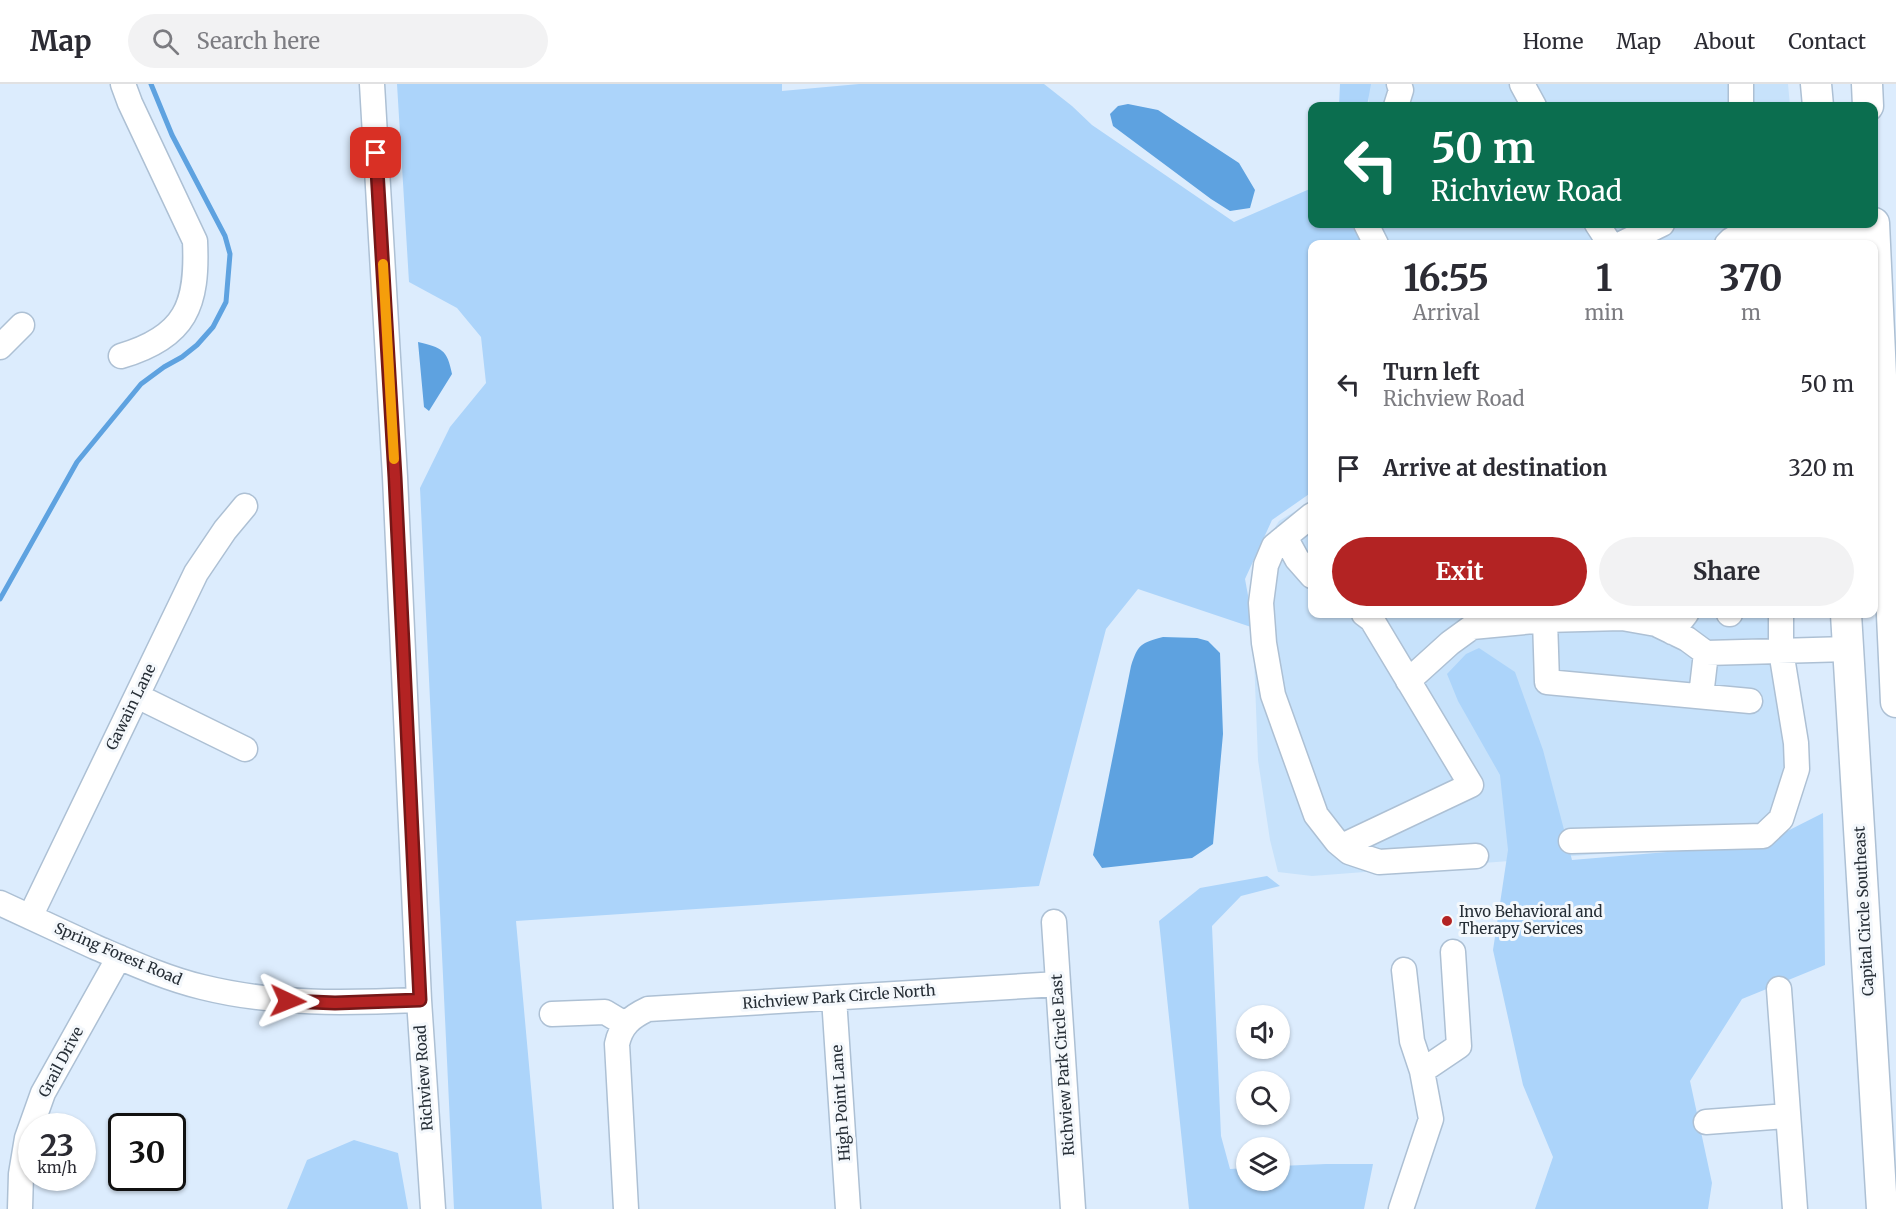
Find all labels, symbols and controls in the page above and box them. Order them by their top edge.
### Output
search box [128,14,548,68]
text: Map [30,23,92,59]
icon: search [149,25,182,58]
text: Search here [197,27,320,55]
text: Home [1523,28,1583,55]
text: Map [1616,28,1661,55]
text: About [1694,28,1755,55]
text: Contact [1788,28,1866,55]
text: 50 m [1431,122,1535,174]
icon: left [1332,126,1410,204]
pin [350,127,401,178]
icon: arrive [359,136,392,169]
text: Richview Road [1431,174,1622,208]
text: 16:55 [1403,256,1489,301]
text: 1 [1596,256,1613,301]
text: 370 [1719,256,1783,301]
text: Arrival [1413,300,1480,325]
text: min [1584,300,1624,325]
text: m [1741,300,1761,325]
text: Turn left [1383,358,1480,386]
icon: left [1332,368,1365,401]
text: 50 m [1800,370,1854,398]
text: Richview Road [1383,386,1525,411]
icon: arrive [1332,452,1365,485]
text: Arrive at destination [1383,454,1607,482]
text: 320 m [1788,454,1854,482]
button: Exit [1332,537,1587,606]
button: Share [1599,537,1854,606]
street label: Gawain Lane [102,660,160,753]
street label: Capital Circle Southeast [1850,825,1877,996]
place label: Invo Behavioral and Therapy Services [1459,902,1603,938]
marker: Invo Behavioral and Therapy Services [1440,914,1454,928]
street label: Spring Forest Road [52,918,185,989]
position arrow [256,969,320,1033]
street label: Richview Park Circle East [1047,973,1078,1157]
street label: Richview Park Circle North [742,980,936,1013]
map controls [1236,1005,1290,1191]
button: sound [1236,1005,1290,1059]
street label: Grail Drive [34,1023,87,1100]
street label: Richview Road [410,1024,437,1132]
street label: High Point Lane [827,1044,854,1162]
button: search [1236,1071,1290,1125]
speed limit sign: 30 [108,1113,186,1191]
text: 23 [40,1126,74,1164]
button: layers [1236,1137,1290,1191]
text: km/h [37,1158,77,1177]

